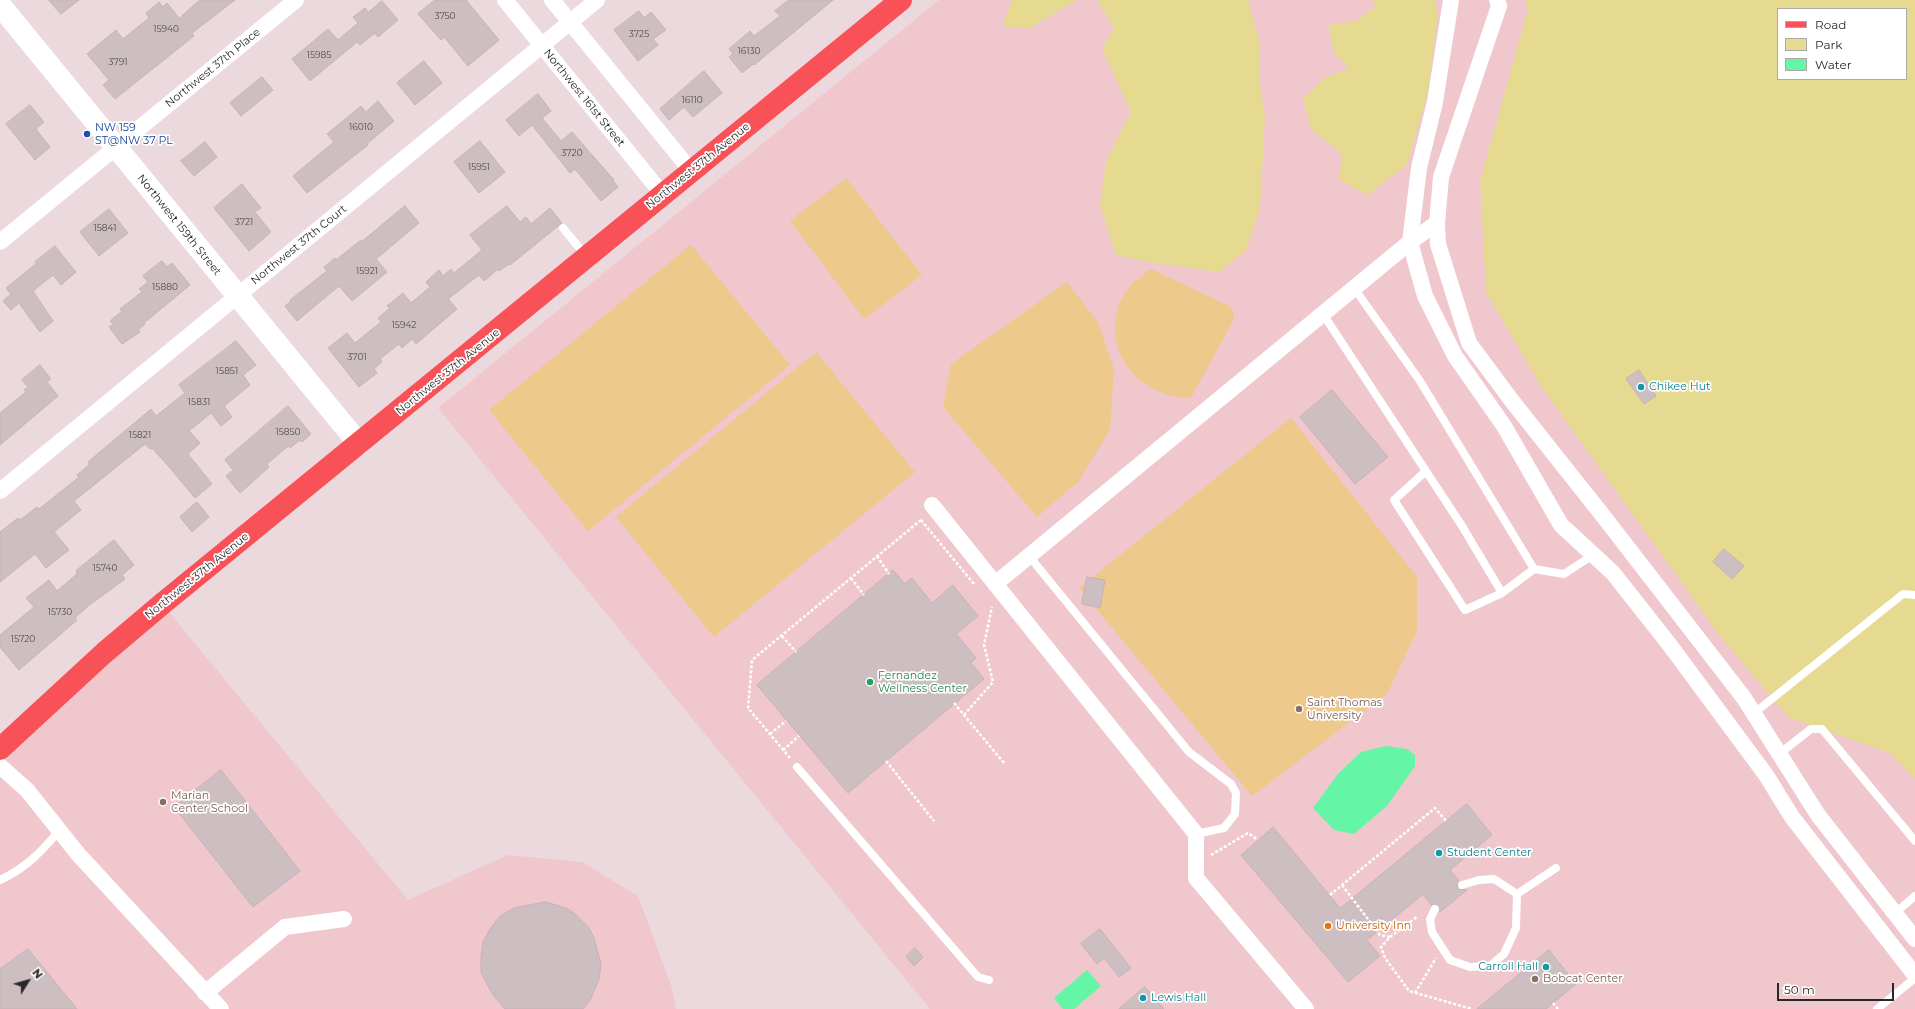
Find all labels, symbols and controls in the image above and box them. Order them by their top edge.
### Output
legend [1777,8,1907,80]
house number: 3750 [434,11,456,21]
text: Road [1815,17,1846,32]
house number: 15940 [153,24,179,34]
street label: Northwest 37th Place [163,26,263,110]
house number: 3725 [629,29,649,39]
text: Park [1815,37,1842,52]
house number: 16130 [737,46,761,56]
street label: Northwest 161st Street [541,47,627,149]
house number: 15985 [307,50,331,60]
house number: 3791 [109,57,127,67]
text: Water [1815,57,1851,72]
house number: 16110 [681,95,703,105]
street label: Northwest 37th Avenue [643,120,753,212]
place label: NW 159 ST@NW 37 PL [95,121,173,147]
house number: 16010 [349,122,373,132]
marker: NW 159 ST@NW 37 PL [82,129,92,139]
house number: 3720 [561,148,583,158]
house number: 15951 [468,162,490,172]
street label: Northwest 159th Street [134,172,224,278]
street label: Northwest 37th Court [249,202,349,288]
house number: 3721 [235,217,253,227]
house number: 15841 [93,223,117,233]
house number: 15921 [356,266,378,276]
house number: 15880 [152,282,178,292]
house number: 15942 [392,320,416,330]
street label: Northwest 37th Avenue [393,326,503,418]
house number: 3701 [347,352,367,362]
house number: 15851 [216,366,238,376]
place label: Chikee Hut [1649,380,1711,394]
marker: Chikee Hut [1636,382,1646,392]
house number: 15831 [188,397,210,407]
house number: 15850 [275,427,301,437]
house number: 15821 [129,430,151,440]
street label: Northwest 37th Avenue [142,530,252,622]
house number: 15740 [93,563,117,573]
house number: 15730 [48,607,72,617]
house number: 15720 [11,634,35,644]
place label: Fernandez Wellness Center [878,669,967,695]
marker: Fernandez Wellness Center [865,677,875,687]
place label: Saint Thomas University [1307,696,1382,722]
marker: Saint Thomas University [1294,704,1304,714]
place label: Marian Center School [171,789,248,815]
marker: Marian Center School [158,797,168,807]
place label: Student Center [1447,846,1531,860]
marker: Student Center [1434,848,1444,858]
place label: University Inn [1336,919,1411,933]
marker: University Inn [1323,921,1333,931]
place label: Carroll Hall [1478,960,1538,974]
north arrow [8,961,48,1001]
marker: Carroll Hall [1541,962,1551,972]
text: N [29,966,46,982]
place label: Bobcat Center [1543,972,1623,986]
marker: Bobcat Center [1530,974,1540,984]
scale bar [1779,975,1896,1001]
text: 50 m [1784,982,1815,997]
place label: Lewis Hall [1151,991,1206,1005]
marker: Lewis Hall [1138,993,1148,1003]

